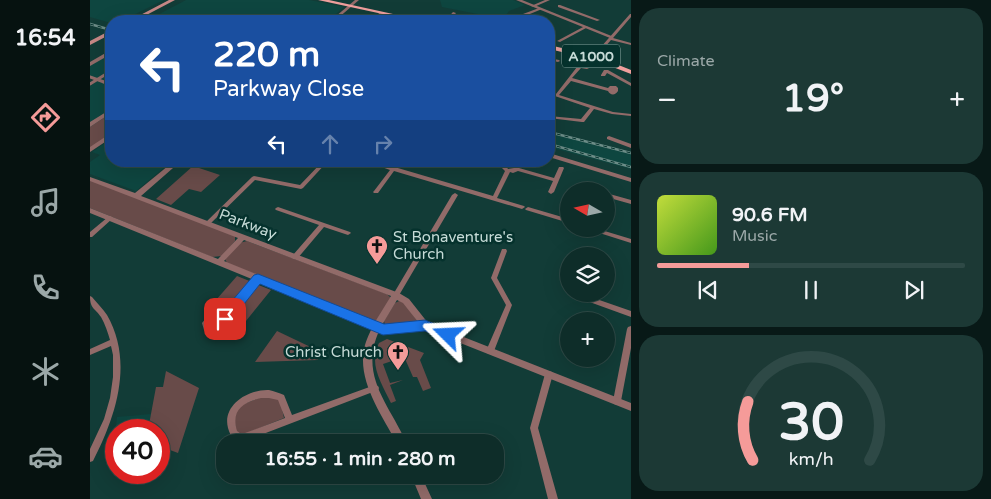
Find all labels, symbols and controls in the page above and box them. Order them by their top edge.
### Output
text: 16:54 [15,25,75,51]
text: 220 m [213,34,320,76]
icon: left [130,35,195,100]
road number: A1000 [562,44,620,68]
text: Climate [657,51,715,71]
text: Parkway Close [213,76,364,102]
text: 19° [782,76,844,122]
text: − [657,83,677,117]
text: + [949,83,965,117]
icon: directions [28,100,63,135]
icon: left [263,130,291,158]
icon: ahead [316,130,344,158]
icon: right [369,130,397,158]
north arrow [560,182,615,238]
map controls [560,182,615,367]
icon: music [28,185,63,220]
text: 90.6 FM [732,204,808,226]
street label: Parkway [217,205,279,243]
text: Music [732,226,777,246]
place label: St Bonaventure's Church [393,228,513,263]
church icon: St Bonaventure's Church [365,234,389,265]
button: layers [560,247,615,302]
icon: phone [28,270,63,305]
icon: previous [694,276,722,304]
icon: pause [797,276,825,304]
icon: next [900,276,928,304]
pin [204,298,246,340]
icon: arrive [211,305,239,333]
position arrow [421,308,473,360]
button: + [560,312,615,367]
church icon: Christ Church [386,340,410,371]
place label: Christ Church [285,343,382,361]
icon: climate [28,354,63,389]
text: 30 [778,391,844,454]
speed limit sign: 40 [105,419,170,484]
icon: car [28,439,63,474]
text: 16:55 · 1 min · 280 m [264,448,456,470]
text: km/h [789,449,833,470]

